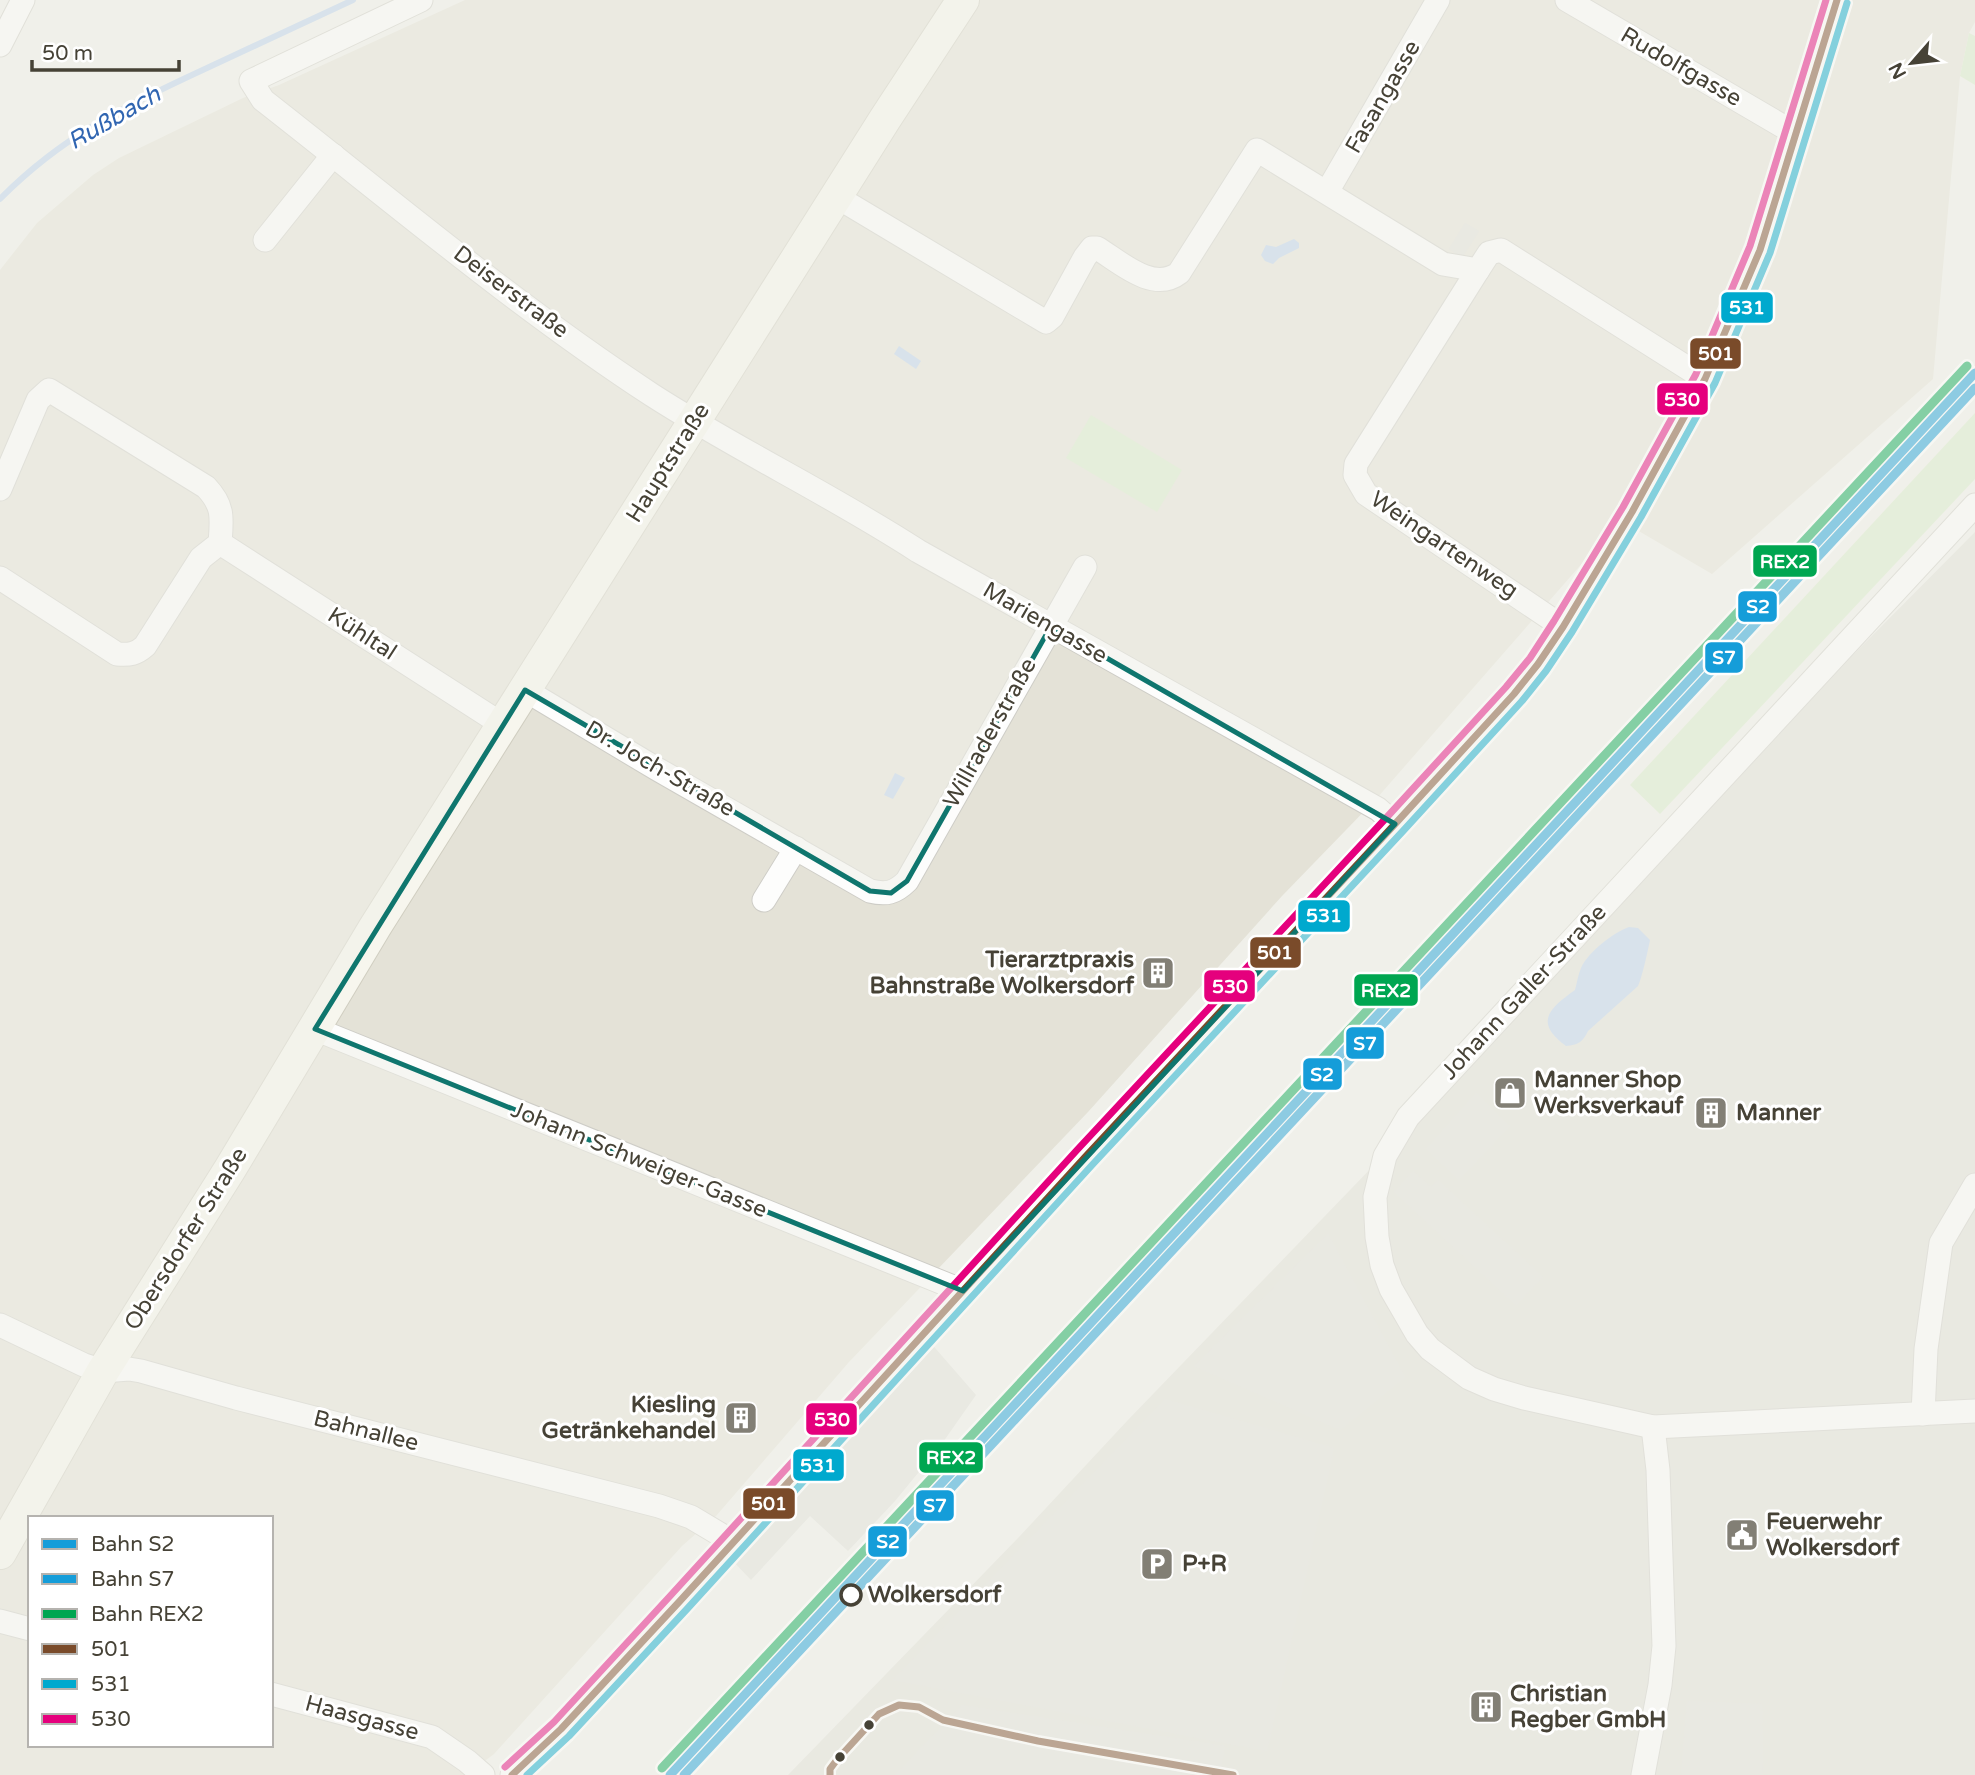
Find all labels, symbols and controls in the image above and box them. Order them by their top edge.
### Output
street label: Rudolfgasse [1615,21,1747,113]
scale bar [32,28,178,72]
north arrow [1877,28,1947,98]
street label: Fasangasse [1339,36,1427,158]
text: 50 m [42,41,93,66]
text: N [1885,59,1911,82]
water label: Rußbach [62,79,167,156]
street label: Deiserstraße [448,240,574,344]
line badge: 531 [1720,291,1774,324]
text: 531 [1729,297,1765,319]
line badge: 501 [1689,337,1742,370]
text: 501 [1698,343,1734,365]
line badge: 530 [1656,382,1709,416]
text: 530 [1664,389,1700,411]
street label: Hauptstraße [620,398,716,528]
street label: Weingartenweg [1365,485,1523,605]
line badge: REX2 [1752,544,1818,578]
text: REX2 [1760,551,1810,573]
street label: Mariengasse [978,576,1112,670]
line badge: S2 [1737,590,1778,623]
text: S2 [1746,596,1770,618]
street label: Kühltal [322,601,402,667]
line badge: S7 [1704,641,1744,674]
text: S7 [1712,647,1736,669]
street label: Willraderstraße [937,653,1043,813]
street label: Dr. Joch-Straße [580,715,740,823]
line badge: 531 [1297,899,1351,933]
street label: Johann Galler-Straße [1436,899,1612,1085]
text: 531 [1306,905,1342,927]
line badge: 501 [1249,936,1302,969]
text: 501 [1257,942,1293,964]
place label: Tierarztpraxis Bahnstraße Wolkersdorf [869,946,1135,1000]
building icon: Tierarztpraxis Bahnstraße Wolkersdorf [1139,954,1177,992]
line badge: 530 [1203,969,1256,1003]
line badge: REX2 [1353,973,1419,1007]
text: 530 [1212,976,1248,998]
text: REX2 [1361,980,1411,1002]
line badge: S7 [1345,1026,1385,1060]
text: S7 [1353,1033,1377,1055]
line badge: S2 [1302,1057,1343,1091]
text: S2 [1310,1064,1334,1086]
place label: Manner Shop Werksverkauf [1534,1066,1684,1120]
shop icon: Manner Shop Werksverkauf [1491,1074,1529,1112]
building icon: Manner [1692,1094,1730,1132]
street label: Johann Schweiger-Gasse [507,1096,771,1224]
place label: Manner [1736,1099,1822,1127]
street label: Obersdorfer Straße [118,1142,254,1336]
place label: Kiesling Getränkehandel [541,1391,716,1445]
building icon: Kiesling Getränkehandel [722,1399,760,1437]
line badge: 530 [805,1402,858,1436]
street label: Bahnallee [311,1404,421,1458]
text: 530 [814,1409,850,1431]
line badge: REX2 [918,1441,984,1474]
text: REX2 [926,1447,976,1469]
line badge: 531 [792,1448,845,1482]
text: 531 [800,1455,836,1477]
line badge: 501 [742,1487,796,1520]
line badge: S7 [915,1489,955,1522]
text: 501 [751,1493,787,1515]
text: S7 [923,1495,947,1517]
place label: Feuerwehr Wolkersdorf [1766,1508,1900,1562]
legend [28,1516,273,1747]
public building icon: Feuerwehr Wolkersdorf [1723,1516,1761,1554]
line badge: S2 [867,1525,908,1558]
text: S2 [876,1531,900,1553]
text: Bahn S2 [91,1532,175,1557]
parking icon: P+R [1138,1545,1176,1583]
place label: P+R [1182,1550,1227,1578]
text: Bahn S7 [91,1567,175,1592]
place label: Wolkersdorf [868,1581,1002,1609]
marker: Wolkersdorf [840,1584,862,1606]
text: Bahn REX2 [91,1602,204,1627]
text: 501 [91,1637,131,1662]
text: 531 [91,1672,131,1697]
place label: Christian Regber GmbH [1510,1680,1666,1734]
building icon: Christian Regber GmbH [1467,1688,1505,1726]
street label: Haasgasse [302,1689,422,1747]
text: 530 [91,1707,131,1732]
unlabelled marker [862,1718,876,1732]
unlabelled marker [833,1750,847,1764]

